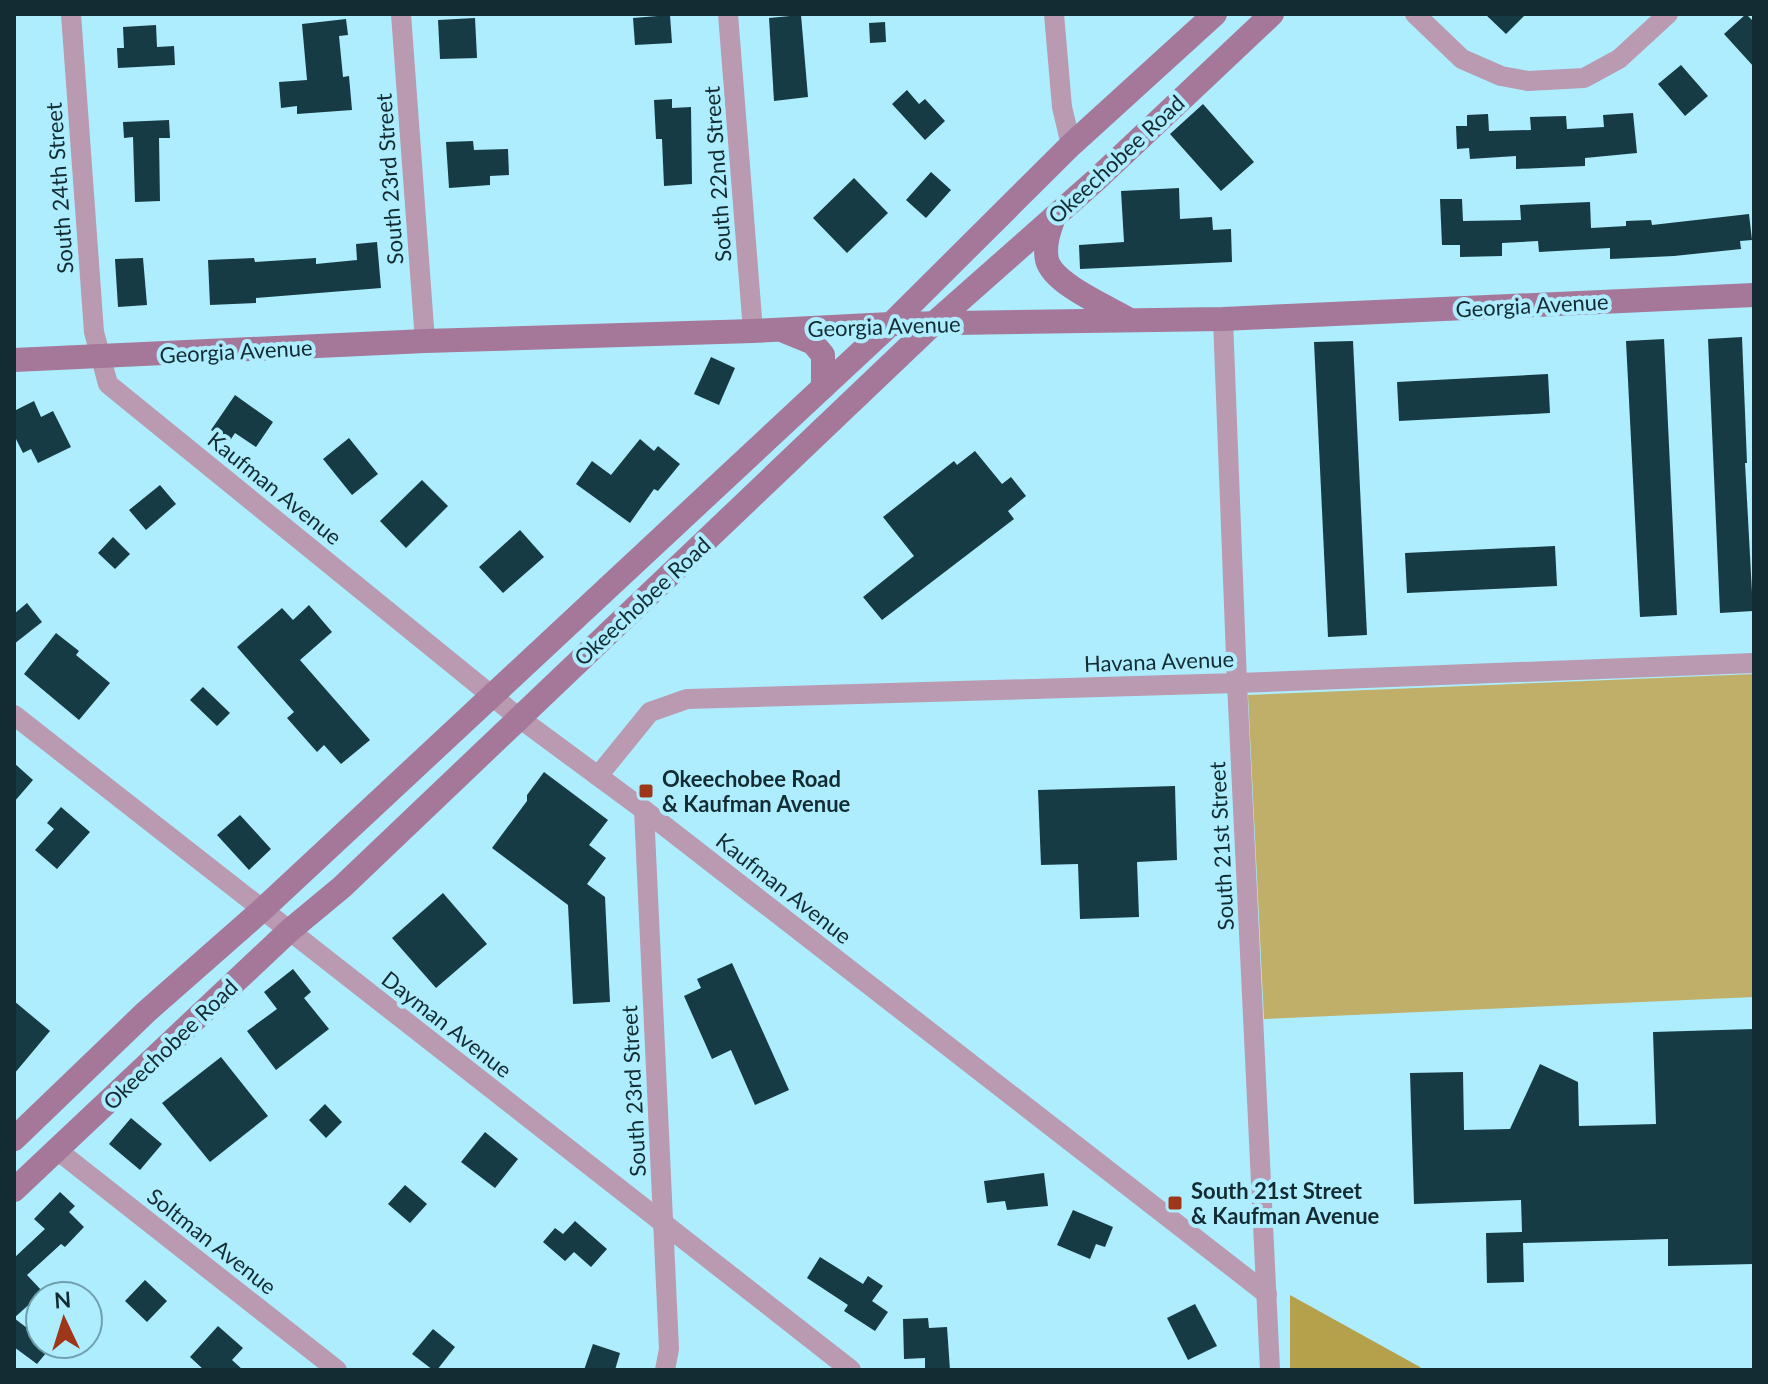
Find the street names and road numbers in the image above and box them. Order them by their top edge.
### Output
street label: South 22nd Street [697,85,737,263]
street label: Okeechobee Road [1042,89,1190,229]
street label: South 23rd Street [370,92,408,265]
street label: South 24th Street [40,101,78,275]
street label: Georgia Avenue [1455,288,1609,322]
street label: Georgia Avenue [807,310,961,342]
street label: Georgia Avenue [159,334,313,368]
street label: Kaufman Avenue [203,426,347,550]
street label: Okeechobee Road [568,531,716,671]
street label: Havana Avenue [1083,645,1235,677]
street label: South 21st Street [1203,761,1239,931]
street label: Kaufman Avenue [711,827,857,949]
street label: Dayman Avenue [377,965,517,1083]
street label: Okeechobee Road [97,973,243,1115]
street label: South 23rd Street [615,1005,651,1177]
street label: Soltman Avenue [142,1182,282,1300]

